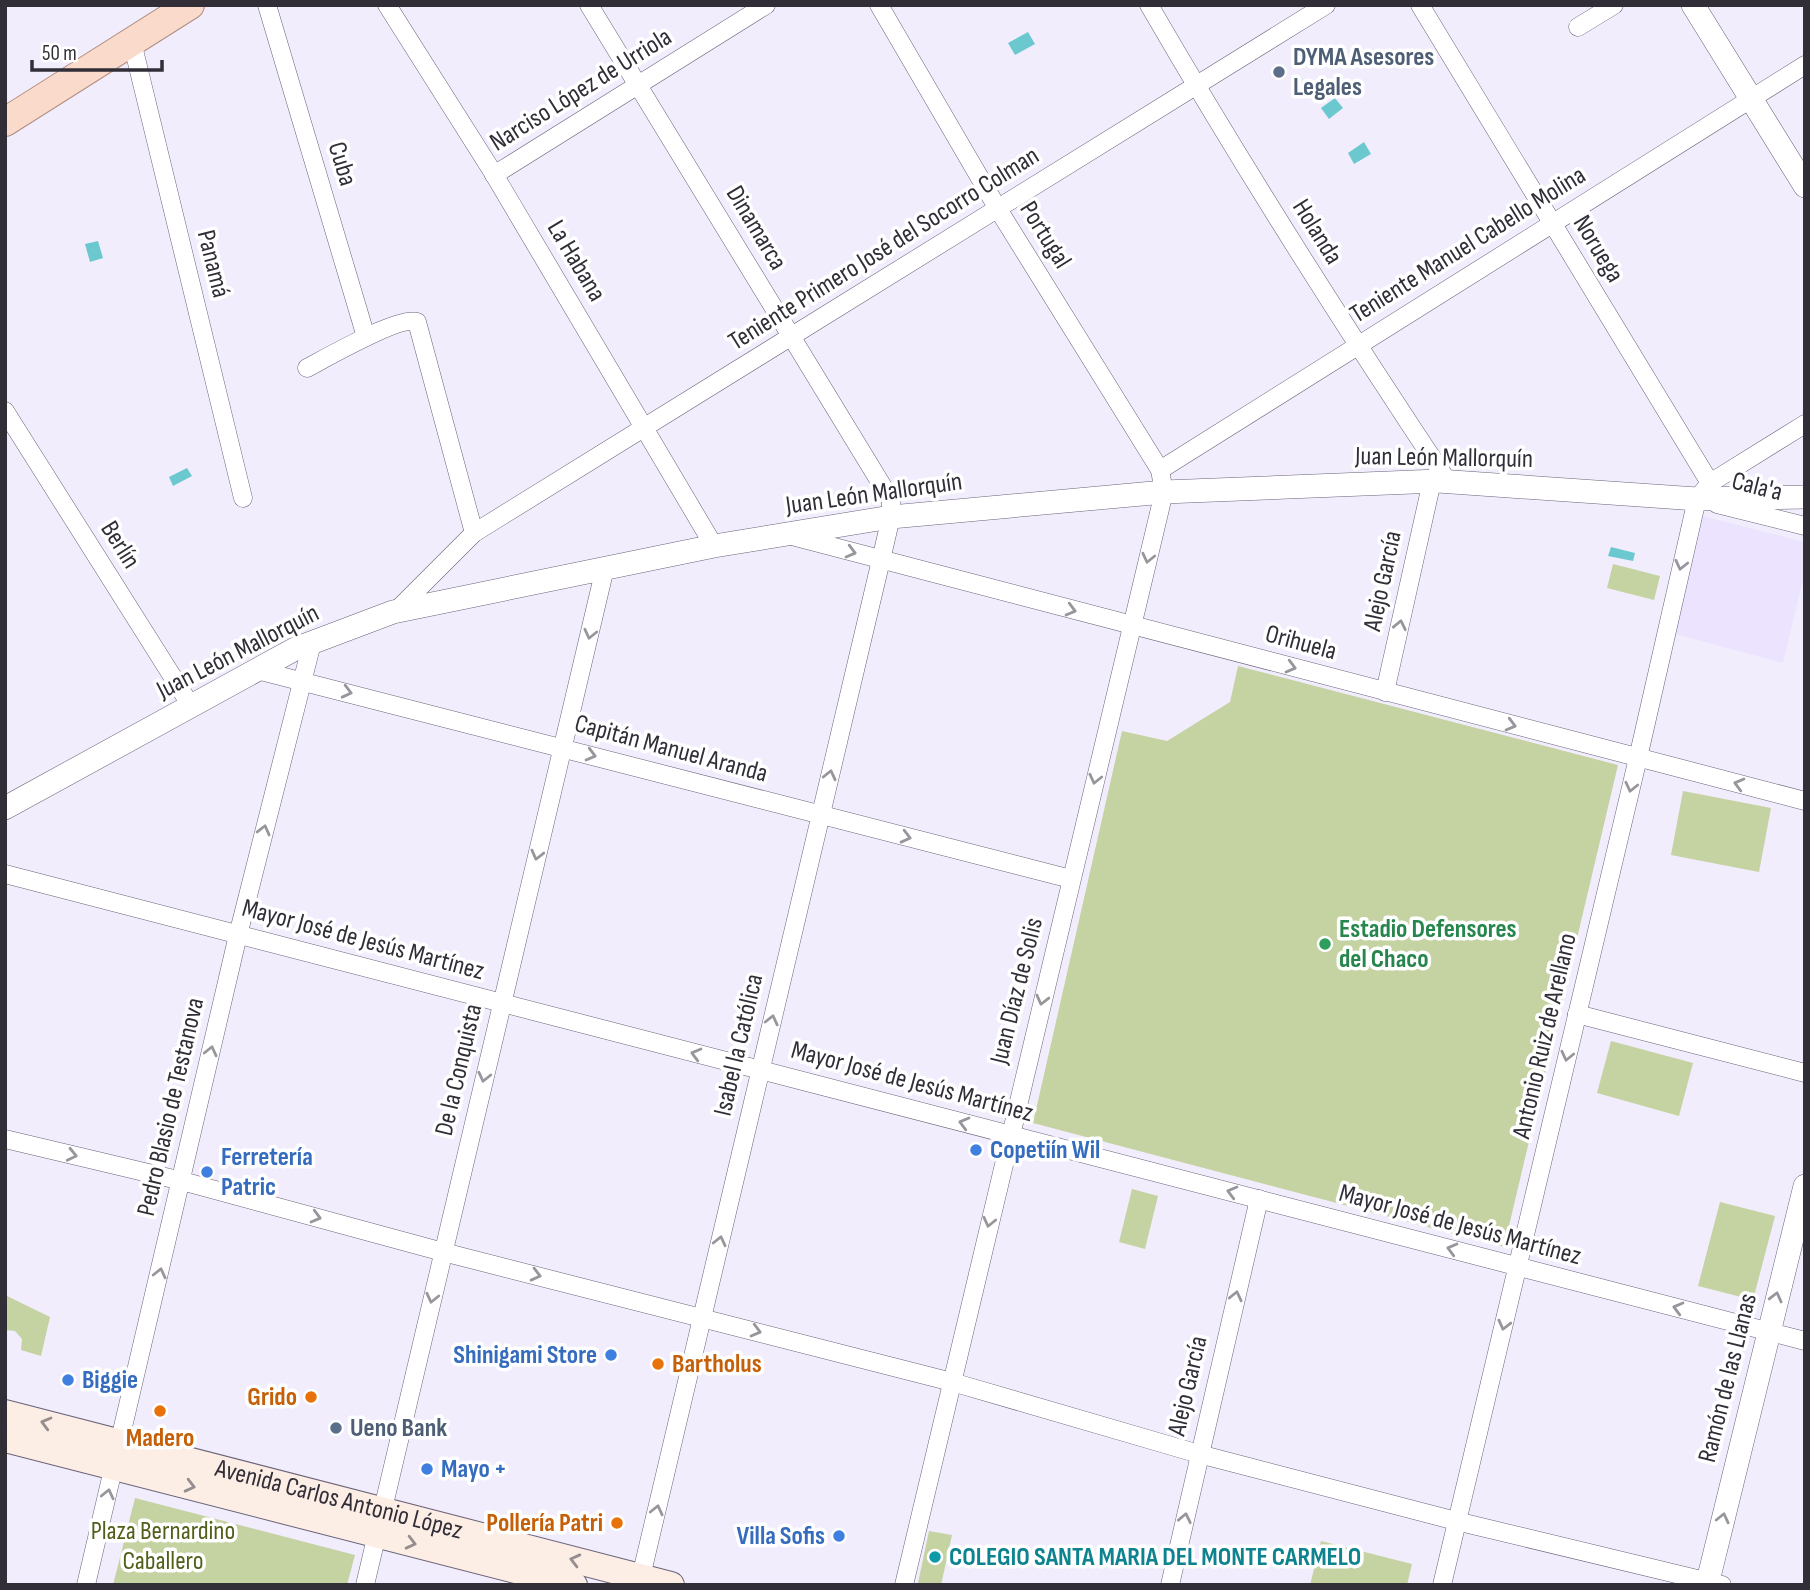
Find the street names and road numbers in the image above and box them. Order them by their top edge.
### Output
street label: Narciso López de Urriola [484,22,678,158]
street label: Cuba [321,138,363,190]
street label: Teniente Primero José del Socorro Colman [723,140,1045,358]
street label: Teniente Manuel Cabello Molina [1345,160,1591,330]
street label: Dinamarca [719,180,793,276]
street label: Holanda [1285,194,1349,270]
street label: Portugal [1012,196,1078,274]
street label: Noruega [1566,210,1630,288]
street label: La Habana [540,215,612,307]
street label: Panamá [190,227,236,301]
street label: Juan León Mallorquín [1354,441,1533,475]
street label: Juan León Mallorquín [783,466,964,522]
street label: Cala'a [1728,466,1786,508]
street label: Berlín [94,515,146,575]
street label: Alejo García [1357,528,1409,635]
street label: Juan León Mallorquín [151,598,324,707]
street label: Orihuela [1262,619,1340,667]
street label: Capitán Manuel Aranda [571,708,771,790]
street label: Mayor José de Jesús Martínez [239,893,487,987]
street label: Juan Díaz de Solis [984,915,1050,1068]
street label: Antonio Ruiz de Arellano [1506,930,1584,1143]
street label: Isabel la Católica [708,971,770,1119]
street label: Pedro Blasio de Testanova [131,995,211,1219]
street label: De la Conquista [429,1001,489,1139]
street label: Mayor José de Jesús Martínez [788,1035,1036,1129]
street label: Mayor José de Jesús Martínez [1336,1178,1584,1272]
street label: Ramón de las Llanas [1692,1290,1764,1466]
street label: Alejo García [1161,1333,1215,1440]
street label: Avenida Carlos Antonio López [211,1452,466,1546]

